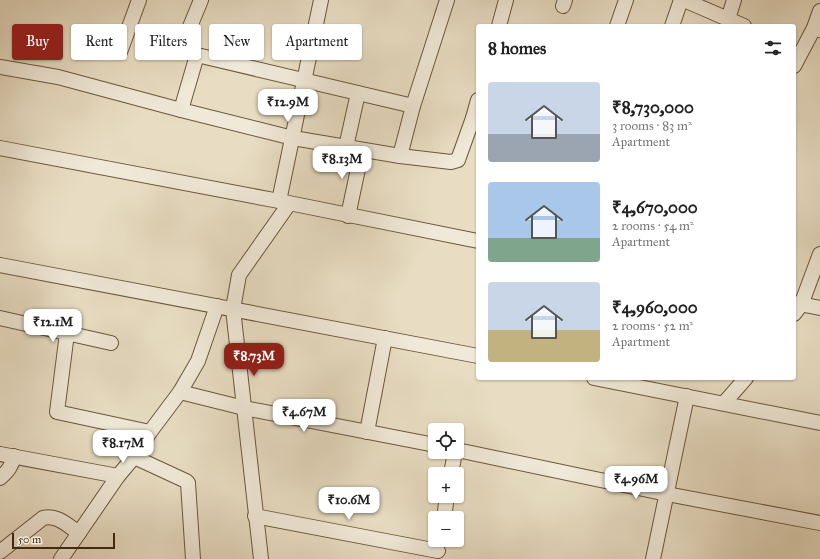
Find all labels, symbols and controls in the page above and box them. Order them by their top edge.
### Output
chip: Buy [12,24,63,60]
chip: Rent [71,24,127,60]
chip: Filters [135,24,201,60]
chip: New [209,24,264,60]
chip: Apartment [272,24,362,60]
icon: filters [762,37,784,59]
text: 8 homes [488,38,546,59]
pin: ₹12.9M [255,89,321,123]
text: ₹12.9M [267,94,309,110]
text: ₹8,730,000 [612,97,694,118]
icon: home [520,98,568,146]
text: 3 rooms · 83 m² [612,118,692,134]
text: Apartment [612,134,670,150]
pin: ₹8.13M [309,146,375,180]
text: ₹8.13M [322,151,362,167]
text: ₹4,670,000 [612,197,698,218]
icon: home [520,198,568,246]
text: 2 rooms · 54 m² [612,218,694,234]
text: Apartment [612,234,670,250]
text: ₹4,960,000 [612,297,698,318]
icon: home [520,298,568,346]
pin: ₹12.1M [20,309,86,343]
text: ₹12.1M [33,314,73,330]
text: 2 rooms · 52 m² [612,318,693,334]
text: Apartment [612,334,670,350]
pin: ₹8.73M [221,343,287,377]
text: ₹8.73M [233,348,275,364]
pin: ₹4.67M [271,399,337,433]
text: ₹4.67M [282,404,326,420]
map controls [428,423,464,547]
button: locate [428,423,464,459]
pin: ₹8.17M [90,430,156,464]
text: ₹8.17M [102,435,144,451]
pin: ₹4.96M [603,466,669,500]
button: + [428,467,464,503]
text: ₹4.96M [614,471,658,487]
pin: ₹10.6M [316,487,382,521]
text: ₹10.6M [328,492,370,508]
button: − [428,511,464,547]
scale bar [12,531,115,550]
text: 50 m [18,533,41,546]

